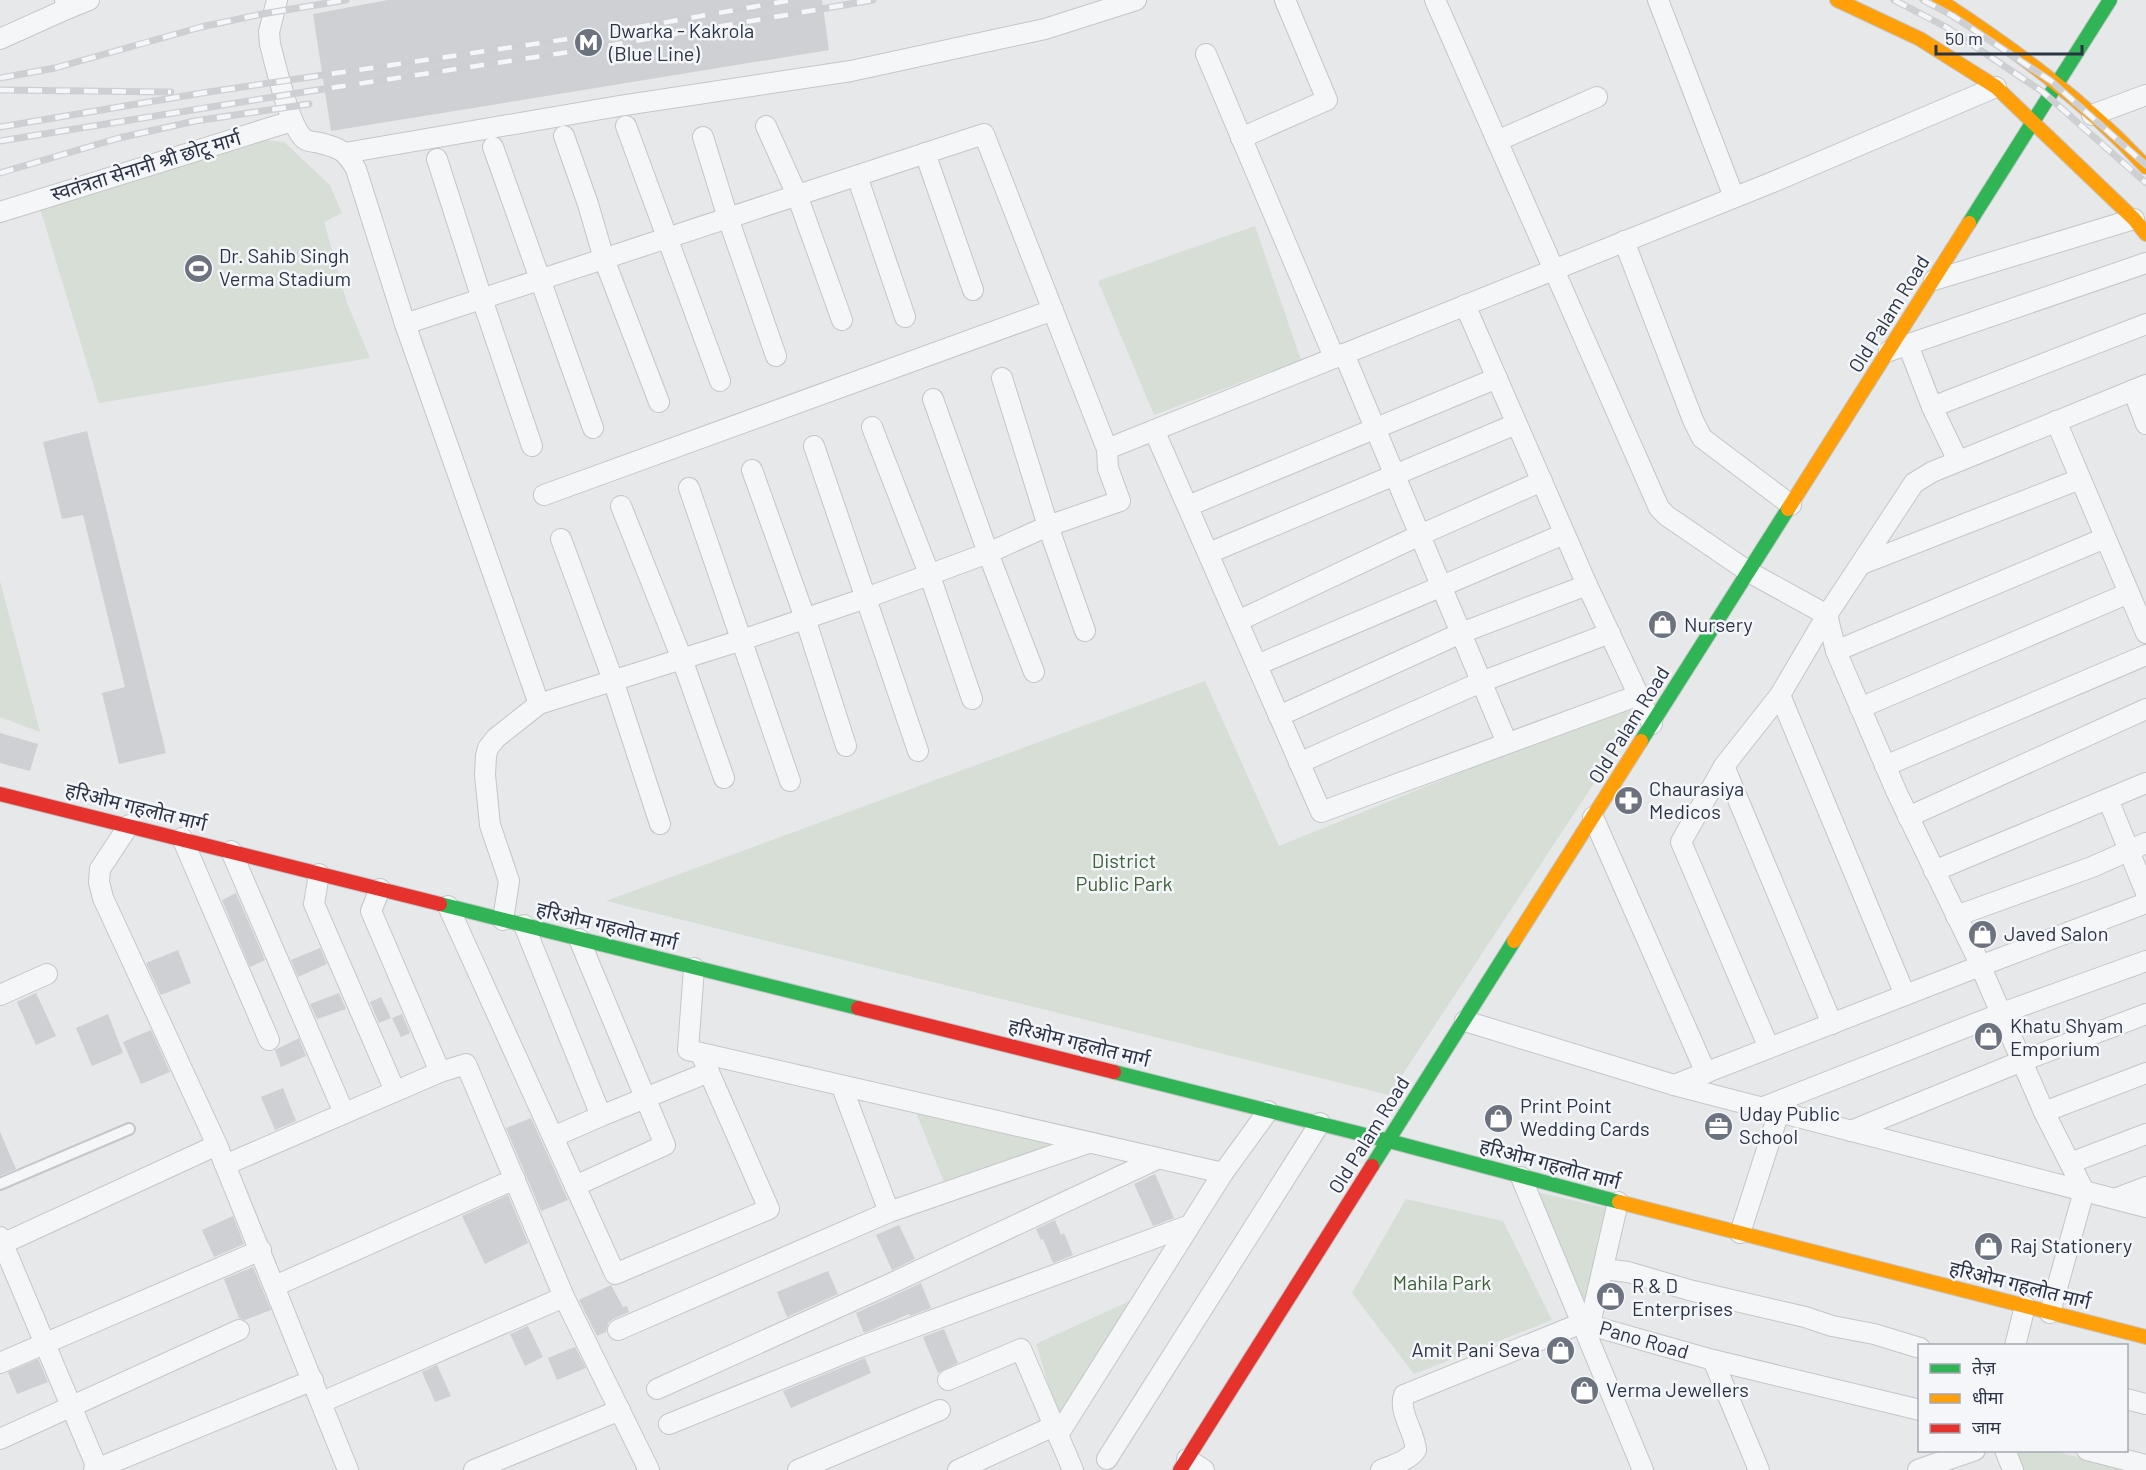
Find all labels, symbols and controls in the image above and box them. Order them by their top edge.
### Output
place label: Dwarka - Kakrola (Blue Line) [608,18,754,65]
scale bar [1936,18,2082,56]
metro station icon: Dwarka - Kakrola (Blue Line) [572,26,604,58]
text: 50 m [1945,27,1983,49]
street label: स्वतंत्रता सेनानी श्री छोटू मार्ग [48,124,245,207]
place label: Dr. Sahib Singh Verma Stadium [219,243,351,290]
street label: Old Palam Road [1843,250,1934,376]
sports icon: Dr. Sahib Singh Verma Stadium [182,252,214,284]
shop icon: Nursery [1647,609,1679,641]
place label: Nursery [1684,612,1753,636]
street label: Old Palam Road [1583,661,1674,787]
place label: Chaurasiya Medicos [1649,776,1744,823]
street label: हरिओम गहलोत मार्ग [63,777,210,835]
pharmacy icon: Chaurasiya Medicos [1612,784,1644,816]
park label: District Public Park [1076,848,1172,895]
street label: हरिओम गहलोत मार्ग [534,896,681,954]
shop icon: Javed Salon [1967,918,1999,950]
place label: Javed Salon [2004,921,2109,945]
street label: हरिओम गहलोत मार्ग [1006,1013,1153,1071]
place label: Khatu Shyam Emporium [2010,1013,2123,1060]
shop icon: Khatu Shyam Emporium [1973,1021,2005,1053]
street label: Old Palam Road [1323,1071,1414,1197]
place label: Print Point Wedding Cards [1520,1093,1650,1140]
place label: Uday Public School [1739,1101,1840,1148]
shop icon: Print Point Wedding Cards [1483,1102,1515,1134]
office icon: Uday Public School [1702,1110,1734,1142]
street label: हरिओम गहलोत मार्ग [1477,1133,1624,1194]
shop icon: Raj Stationery [1973,1230,2005,1262]
place label: Raj Stationery [2010,1233,2132,1257]
street label: हरिओम गहलोत मार्ग [1947,1255,2094,1313]
park label: Mahila Park [1393,1270,1491,1294]
place label: R & D Enterprises [1632,1273,1733,1320]
shop icon: R & D Enterprises [1595,1281,1627,1313]
street label: Pano Road [1597,1315,1692,1363]
shop icon: Amit Pani Seva [1545,1334,1577,1366]
place label: Amit Pani Seva [1411,1337,1540,1361]
legend [1918,1344,2128,1452]
text: तेज़ [1972,1356,1996,1378]
shop icon: Verma Jewellers [1569,1374,1601,1406]
place label: Verma Jewellers [1606,1377,1749,1401]
text: धीमा [1972,1386,2003,1408]
text: जाम [1972,1416,2002,1438]

